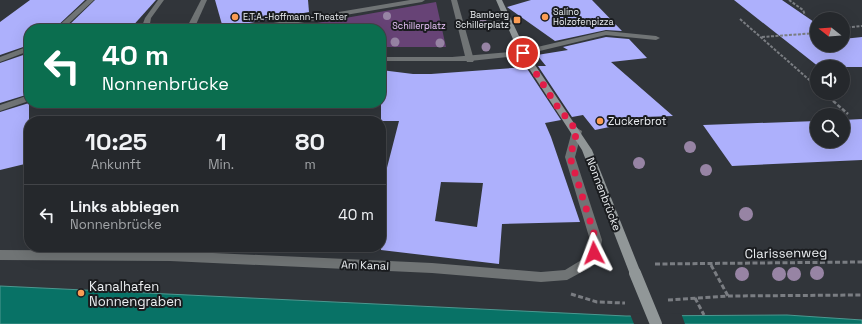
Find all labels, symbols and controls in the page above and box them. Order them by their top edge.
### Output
place label: Salino Holzofenpizza [553,6,614,28]
place label: Bamberg Schillerplatz [456,9,509,31]
place label: E.T.A.-Hoffmann-Theater [243,11,348,23]
marker: E.T.A.-Hoffmann-Theater [230,12,240,22]
marker: Salino Holzofenpizza [540,12,550,22]
north arrow [810,12,850,52]
map controls [810,12,850,148]
marker: Bamberg Schillerplatz [512,15,522,25]
park label: Schillerplatz [392,20,446,32]
pin [506,36,540,70]
text: 40 m [102,37,169,73]
icon: left [36,40,88,92]
icon: arrive [512,42,534,64]
button: sound [810,60,850,100]
text: Nonnenbrücke [102,72,229,95]
button: search [810,108,850,148]
place label: Zuckerbrot [608,114,667,128]
marker: Zuckerbrot [595,116,605,126]
text: 10:25 [85,126,147,157]
text: 1 [216,126,227,157]
text: 80 [295,126,325,157]
street label: Nonnenbrücke [584,155,624,233]
text: Ankunft [91,156,141,173]
text: Min. [208,156,234,173]
text: m [304,156,316,173]
text: Links abbiegen [70,197,179,216]
icon: left [36,204,58,226]
text: 40 m [338,205,374,224]
text: Nonnenbrücke [70,216,162,233]
position arrow [573,232,615,274]
street label: Clarissenweg [744,244,828,262]
street label: Am Kanal [341,257,389,273]
place label: Kanalhafen Nonnengraben [89,278,182,310]
marker: Kanalhafen Nonnengraben [76,288,86,298]

